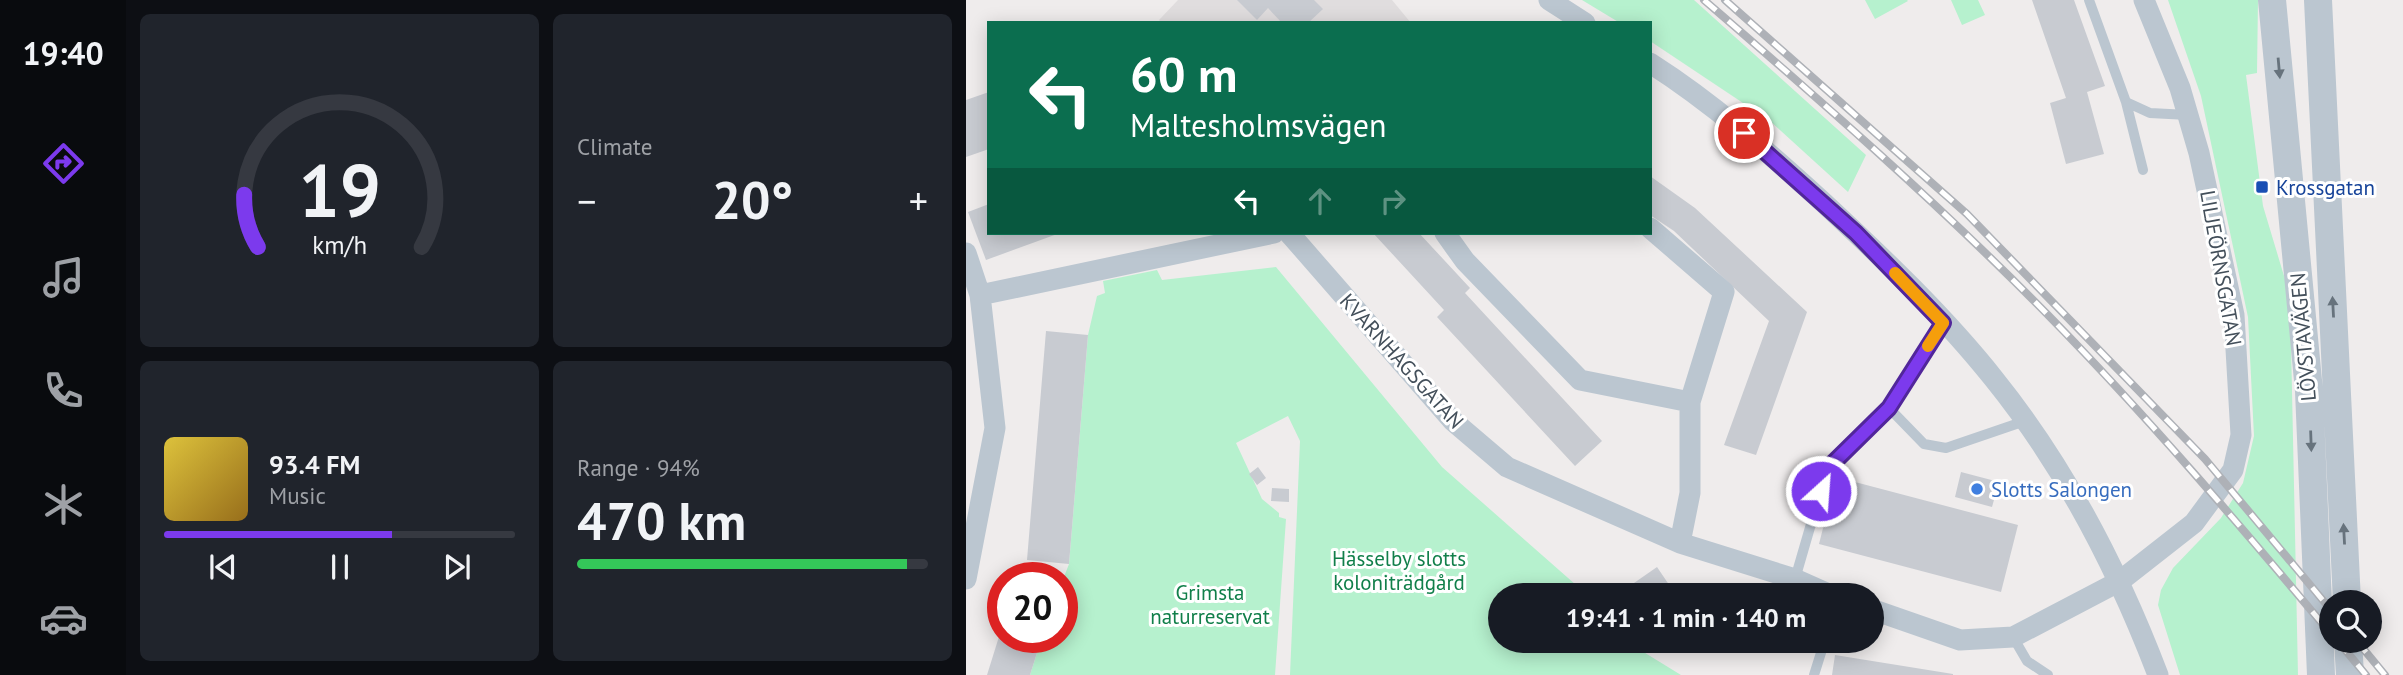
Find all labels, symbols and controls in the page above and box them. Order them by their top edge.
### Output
text: 19:40 [22,32,104,74]
text: 60 m [1130,42,1237,106]
icon: left [1015,49,1106,140]
one-way arrow [2273,57,2284,79]
pin [1714,103,1774,163]
text: Maltesholmsvägen [1130,104,1386,146]
icon: arrive [1725,114,1763,152]
text: Climate [577,132,652,161]
icon: directions [39,139,88,188]
text: 19 [298,143,381,237]
text: 20° [712,166,793,233]
place label: Krossgatan [2276,174,2375,201]
text: − [577,176,596,225]
text: + [909,176,928,225]
marker: Krossgatan [2254,179,2270,195]
icon: left [1228,182,1266,220]
icon: ahead [1301,182,1339,220]
icon: right [1374,182,1412,220]
street label: LILJEÖRNSGATAN [2194,188,2248,348]
text: km/h [312,228,367,260]
icon: music [39,253,88,302]
street label: LÖVSTAVÄGEN [2284,272,2322,402]
street label: KVARNHAGSGATAN [1334,288,1470,434]
one-way arrow [2327,295,2338,317]
icon: phone [39,366,88,415]
one-way arrow [2305,430,2316,452]
text: 93.4 FM [269,448,360,481]
text: Range · 94% [577,453,700,482]
position arrow [1784,454,1858,528]
place label: Slotts Salongen [1991,476,2132,503]
icon: climate [39,480,88,529]
text: Music [269,481,326,510]
marker: Slotts Salongen [1969,481,1985,497]
text: 470 km [577,487,746,554]
one-way arrow [2338,523,2349,545]
park label: Hässelby slotts koloniträdgård [1332,545,1466,596]
icon: previous [204,548,242,586]
icon: pause [321,548,359,586]
icon: next [438,548,476,586]
speed limit sign: 20 [987,562,1078,653]
park label: Grimsta naturreservat [1150,579,1270,630]
map controls [2319,590,2382,653]
button: search [2319,590,2382,653]
icon: car [39,594,88,643]
text: 19:41 · 1 min · 140 m [1566,601,1806,634]

